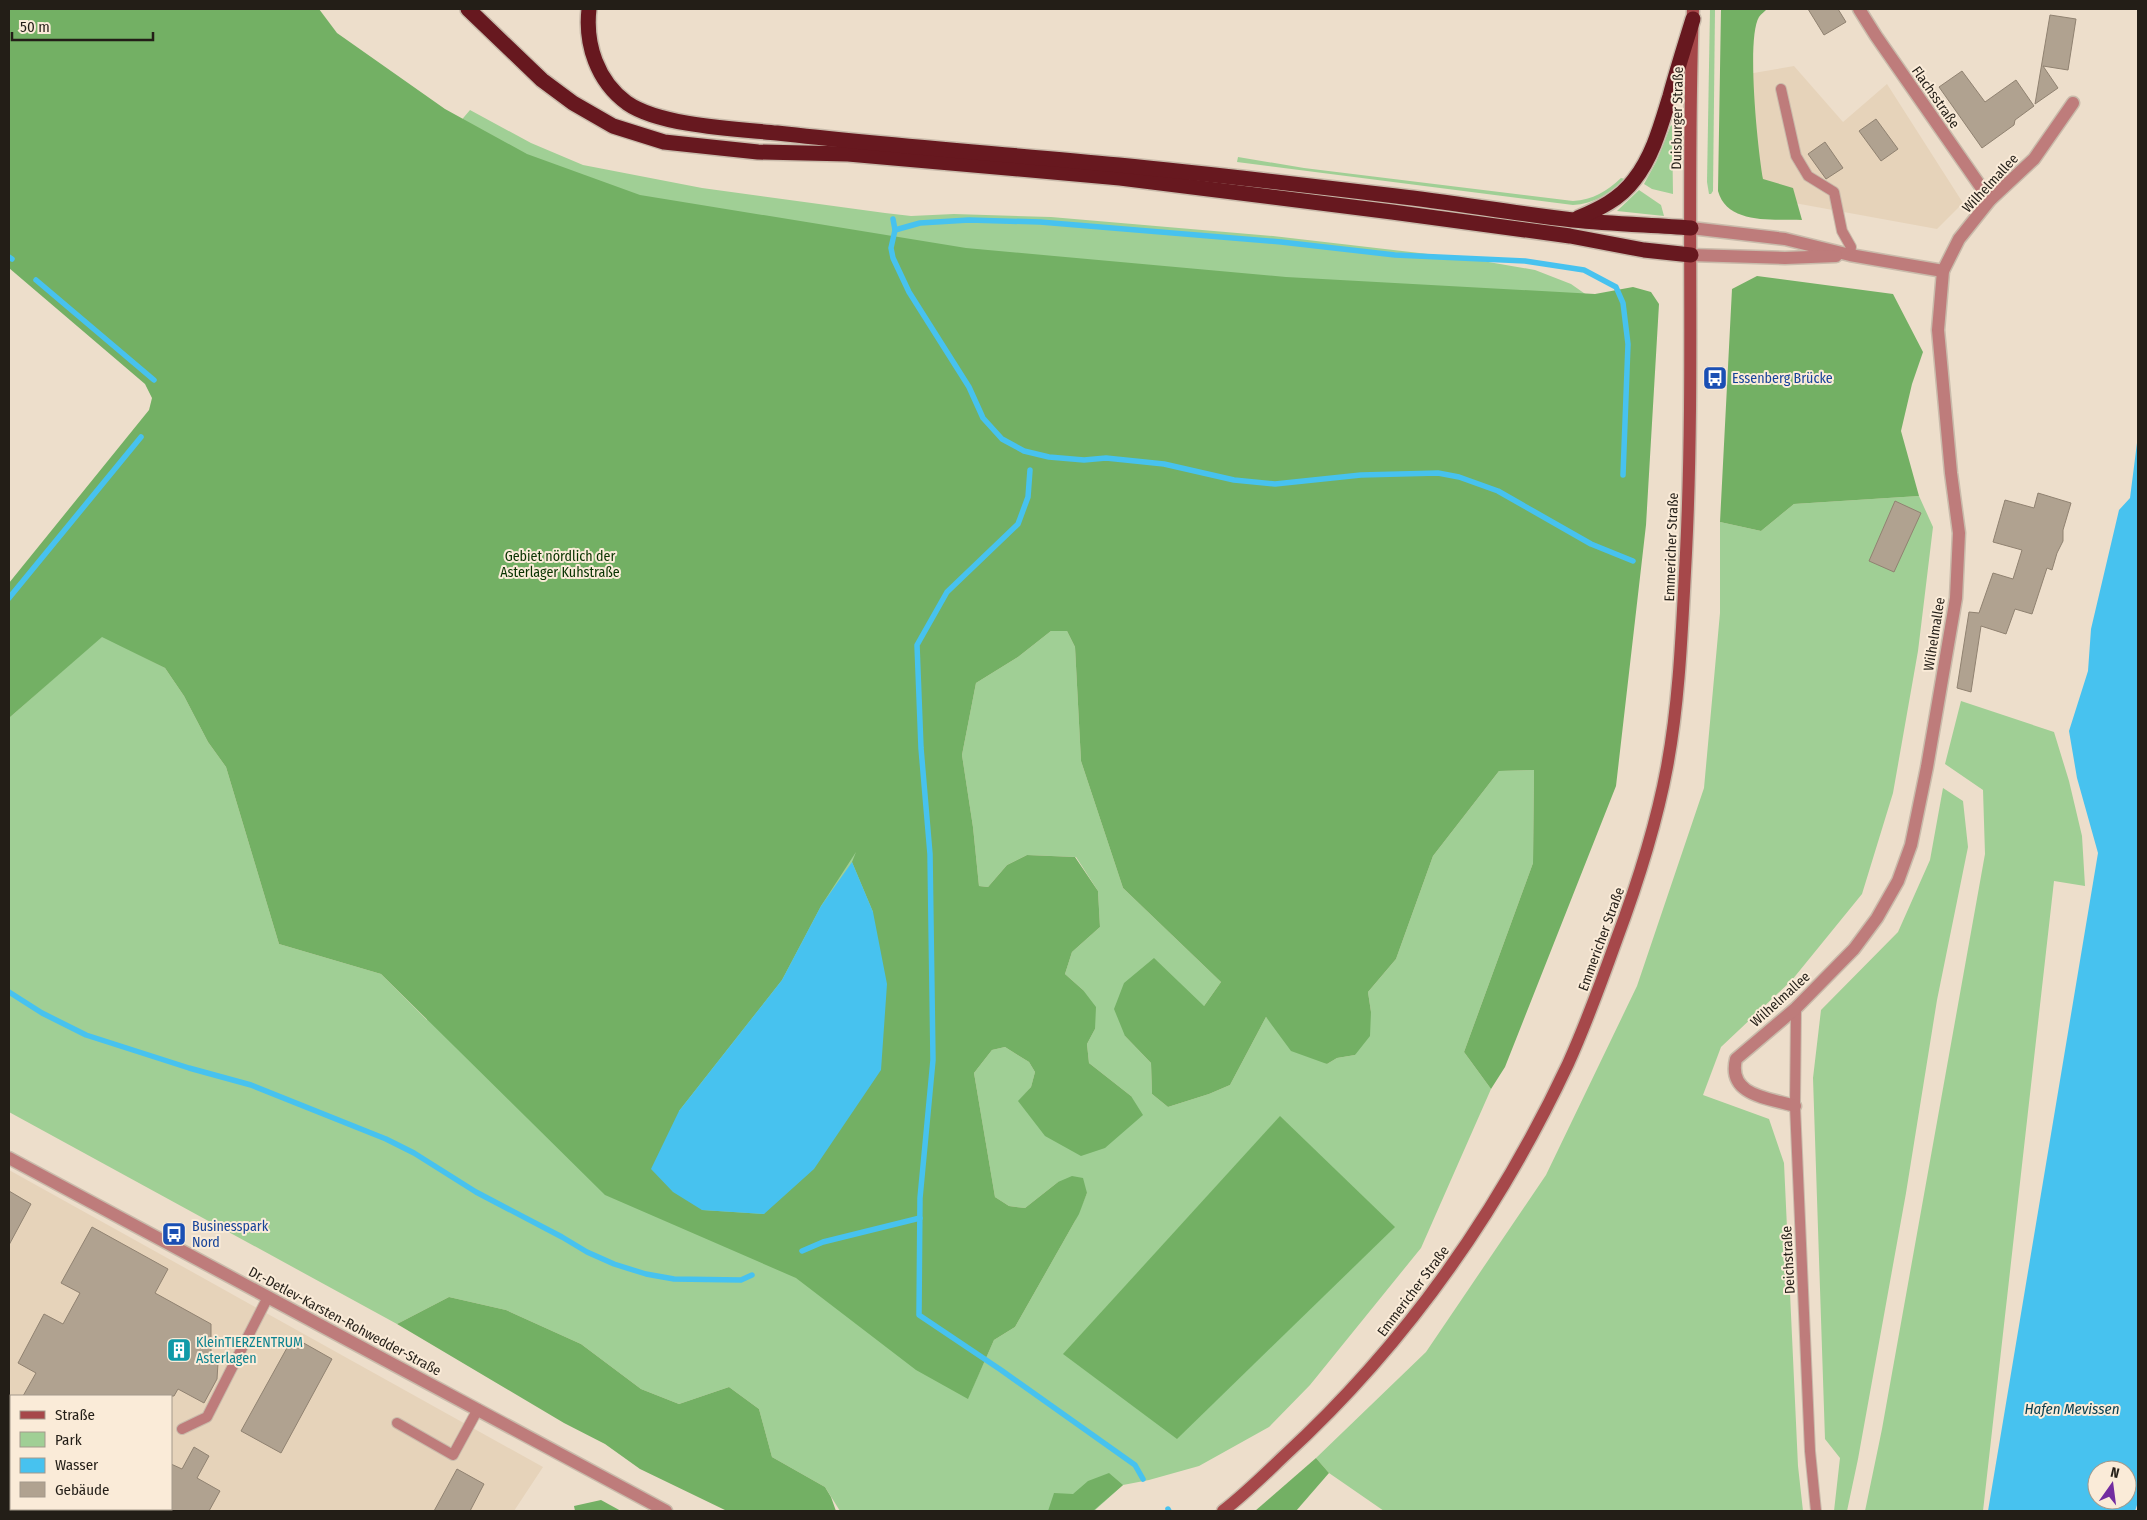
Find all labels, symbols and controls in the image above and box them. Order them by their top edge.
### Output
scale bar [12,10,154,42]
text: 50 m [20,18,50,36]
street label: Flachsstraße [1908,63,1963,132]
street label: Duisburger Straße [1668,66,1687,170]
street label: Wilhelmallee [1959,150,2022,216]
bus stop icon: Essenberg Brücke [1702,365,1728,391]
place label: Essenberg Brücke [1732,370,1833,387]
street label: Emmericher Straße [1661,492,1682,602]
park label: Gebiet nördlich der Asterlager Kuhstraße [500,548,620,581]
street label: Wilhelmallee [1920,596,1949,672]
street label: Emmericher Straße [1575,885,1628,993]
street label: Wilhelmallee [1747,968,1814,1031]
place label: Businesspark Nord [192,1218,269,1251]
bus stop icon: Businesspark Nord [161,1221,187,1247]
street label: Deichstraße [1778,1225,1799,1294]
street label: Emmericher Straße [1374,1243,1453,1340]
street label: Dr.-Detlev-Karsten-Rohwedder-Straße [246,1263,444,1380]
place label: KleinTIERZENTRUM Asterlagen [196,1334,303,1367]
building icon: KleinTIERZENTRUM Asterlagen [166,1337,192,1363]
legend [10,1395,172,1510]
water label: Hafen Mevissen [2024,1400,2120,1418]
text: Straße [55,1406,95,1424]
text: Park [55,1431,82,1449]
text: Wasser [55,1456,99,1474]
north arrow [2087,1460,2137,1510]
text: N [2109,1464,2121,1482]
text: Gebäude [55,1481,110,1499]

